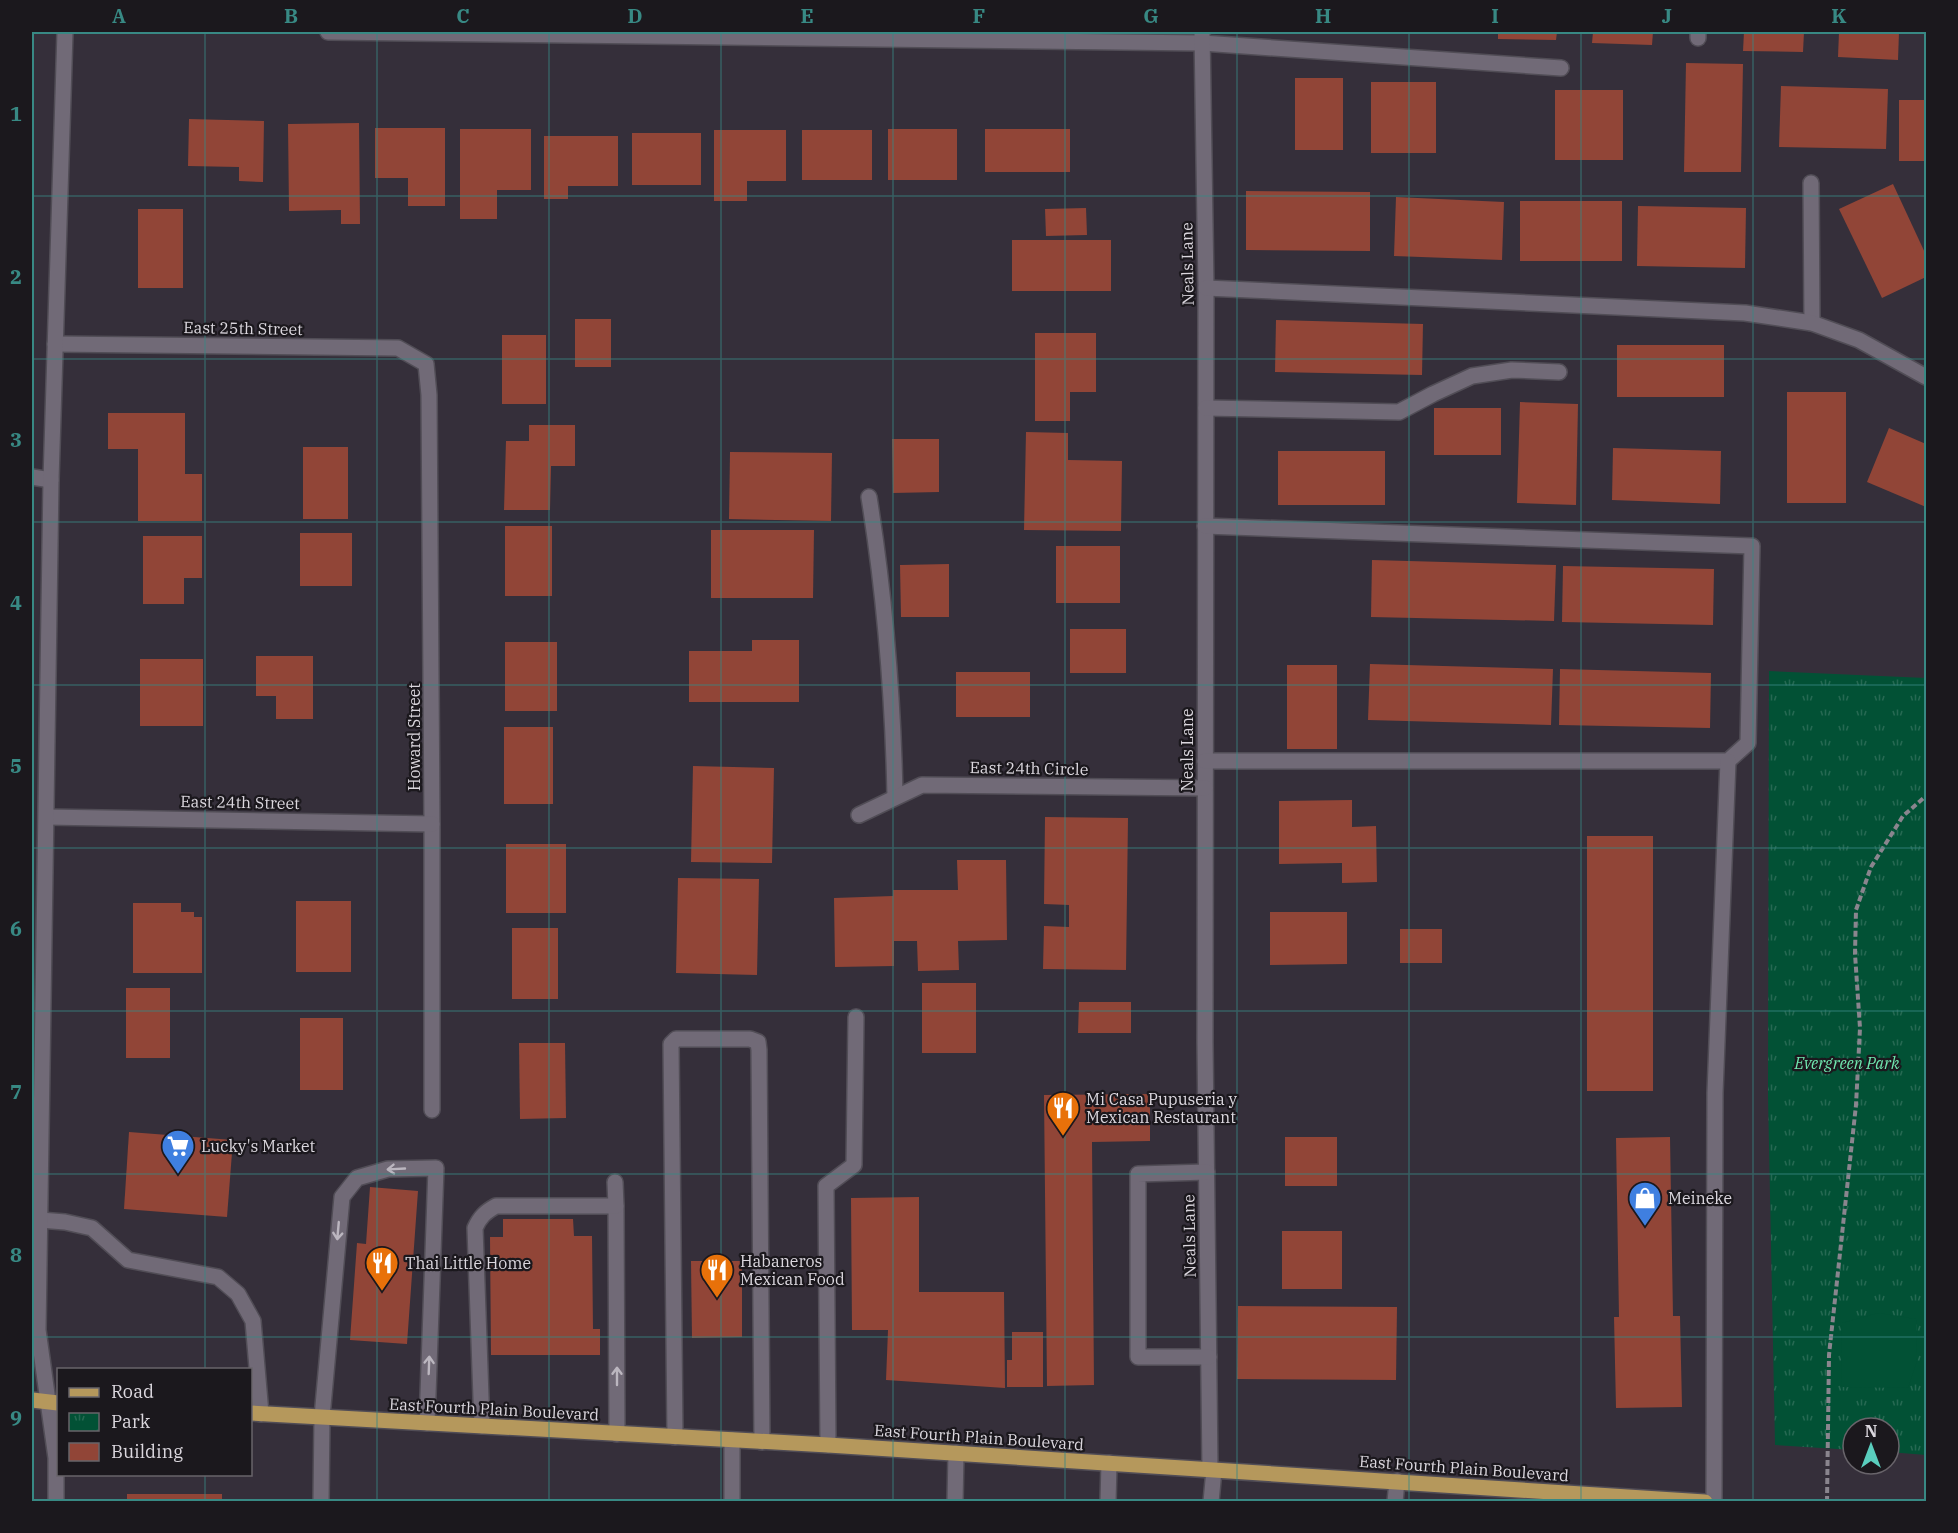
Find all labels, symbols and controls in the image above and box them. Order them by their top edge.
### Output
text: A [112,2,126,29]
text: B [284,2,298,29]
text: C [456,2,470,29]
text: D [627,2,643,29]
text: E [800,2,814,29]
text: F [973,2,985,29]
text: G [1143,2,1159,29]
text: H [1315,2,1331,29]
text: I [1491,2,1499,29]
text: J [1662,2,1672,29]
text: K [1831,2,1847,29]
text: 1 [10,100,22,127]
street label: Neals Lane [1176,222,1198,306]
text: 2 [10,263,22,290]
street label: East 25th Street [183,317,303,339]
text: 3 [10,426,22,453]
text: 4 [10,589,22,616]
street label: Howard Street [404,683,424,791]
street label: Neals Lane [1177,708,1197,792]
text: 5 [10,752,22,779]
street label: East 24th Circle [969,757,1089,779]
street label: East 24th Street [180,791,300,813]
text: 6 [10,915,22,942]
park label: Evergreen Park [1793,1053,1900,1073]
text: 7 [10,1078,22,1105]
place label: Mi Casa Pupuseria y Mexican Restaurant [1086,1089,1237,1127]
restaurant icon: Mi Casa Pupuseria y Mexican Restaurant [1045,1090,1081,1137]
supermarket icon: Lucky's Market [160,1128,196,1175]
place label: Lucky's Market [201,1136,316,1156]
one-way arrow [386,1164,406,1175]
shop icon: Meineke [1627,1180,1663,1227]
place label: Meineke [1668,1188,1732,1208]
street label: Neals Lane [1178,1194,1200,1278]
one-way arrow [332,1220,343,1240]
text: 8 [10,1241,22,1268]
restaurant icon: Thai Little Home [364,1245,400,1292]
place label: Habaneros Mexican Food [740,1251,845,1289]
restaurant icon: Habaneros Mexican Food [699,1252,735,1299]
place label: Thai Little Home [405,1253,531,1273]
one-way arrow [423,1355,435,1375]
one-way arrow [611,1366,623,1386]
legend [57,1368,252,1476]
text: Road [111,1380,154,1403]
street label: East Fourth Plain Boulevard [388,1394,600,1425]
text: 9 [10,1404,22,1431]
text: Park [111,1410,151,1433]
north arrow [1841,1416,1901,1476]
street label: East Fourth Plain Boulevard [873,1420,1085,1454]
text: N [1865,1421,1877,1441]
text: Building [111,1440,183,1463]
street label: East Fourth Plain Boulevard [1358,1451,1570,1485]

